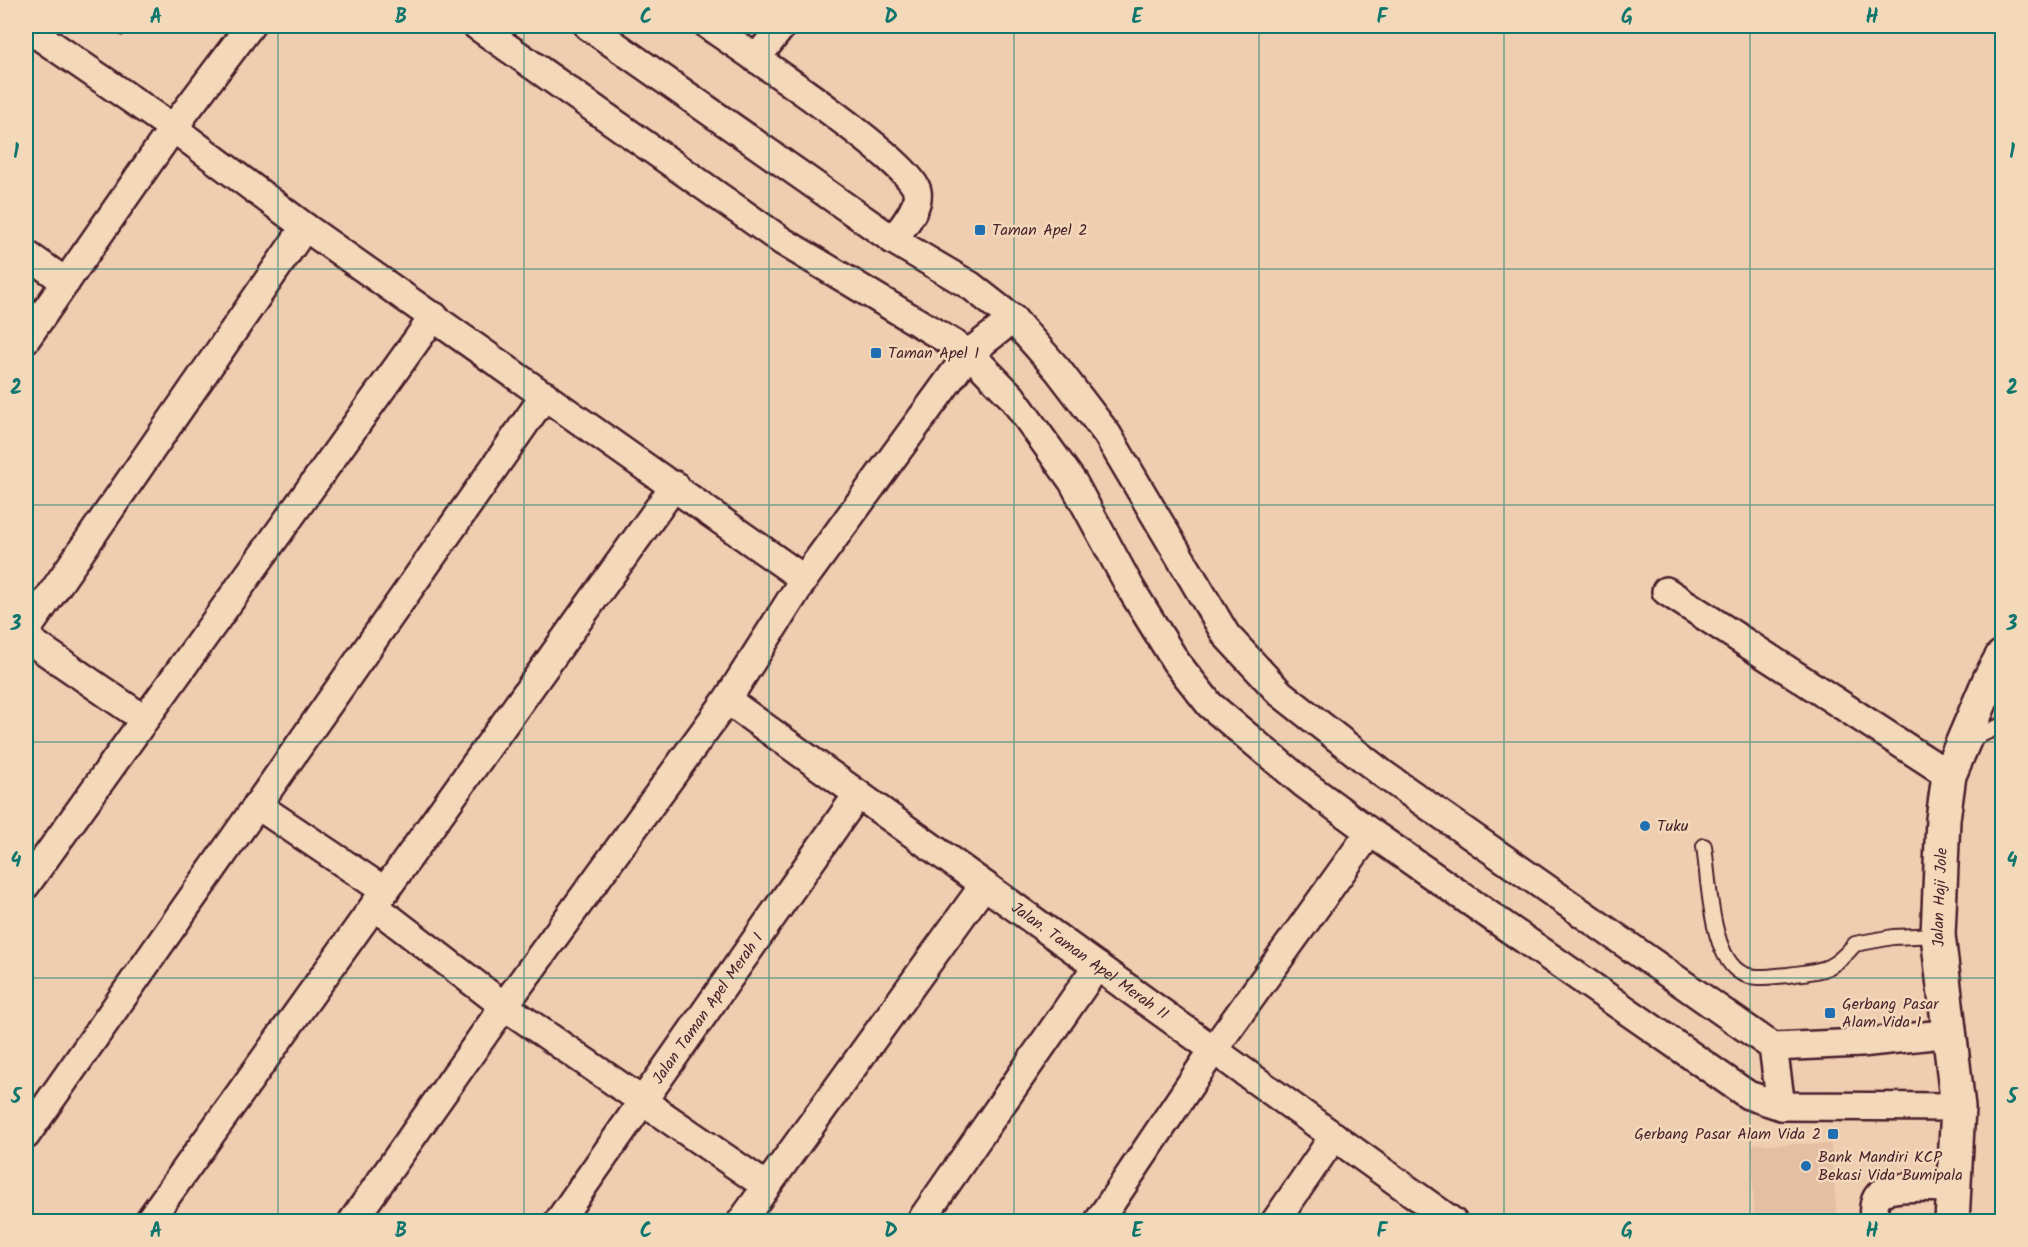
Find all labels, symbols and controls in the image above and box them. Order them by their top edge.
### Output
text: A [150,2,162,34]
text: B [395,2,407,34]
text: C [640,2,652,34]
text: D [884,2,898,34]
text: E [1131,2,1143,34]
text: F [1377,2,1389,34]
text: G [1621,2,1633,34]
text: H [1865,2,1879,34]
text: 1 [13,137,19,169]
text: 1 [2009,137,2015,169]
place label: Taman Apel 2 [992,218,1087,243]
marker: Taman Apel 2 [973,223,987,237]
place label: Taman Apel 1 [888,341,979,366]
marker: Taman Apel 1 [869,346,883,360]
text: 2 [10,373,22,405]
text: 2 [2006,373,2018,405]
text: 3 [10,609,22,641]
text: 3 [2006,609,2018,641]
place label: Tuku [1657,814,1689,839]
marker: Tuku [1638,819,1652,833]
text: 4 [11,846,22,878]
text: 4 [2007,846,2018,878]
street label: Jalan Haji Jole [1925,847,1954,949]
street label: Jalan. Taman Apel Merah II [1006,896,1174,1026]
street label: Jalan Taman Apel Merah I [646,927,770,1089]
place label: Gerbang Pasar Alam Vida 1 [1842,992,1940,1035]
marker: Gerbang Pasar Alam Vida 1 [1823,1006,1837,1020]
text: 5 [10,1082,23,1114]
text: 5 [2006,1082,2019,1114]
place label: Gerbang Pasar Alam Vida 2 [1634,1122,1821,1147]
marker: Gerbang Pasar Alam Vida 2 [1826,1127,1840,1141]
place label: Bank Mandiri KCP Bekasi Vida Bumipala [1818,1145,1963,1188]
marker: Bank Mandiri KCP Bekasi Vida Bumipala [1799,1159,1813,1173]
text: A [150,1216,162,1247]
text: B [395,1216,407,1247]
text: C [640,1216,652,1247]
text: D [884,1216,898,1247]
text: E [1131,1216,1143,1247]
text: F [1377,1216,1389,1247]
text: G [1621,1216,1633,1247]
text: H [1865,1216,1879,1247]

